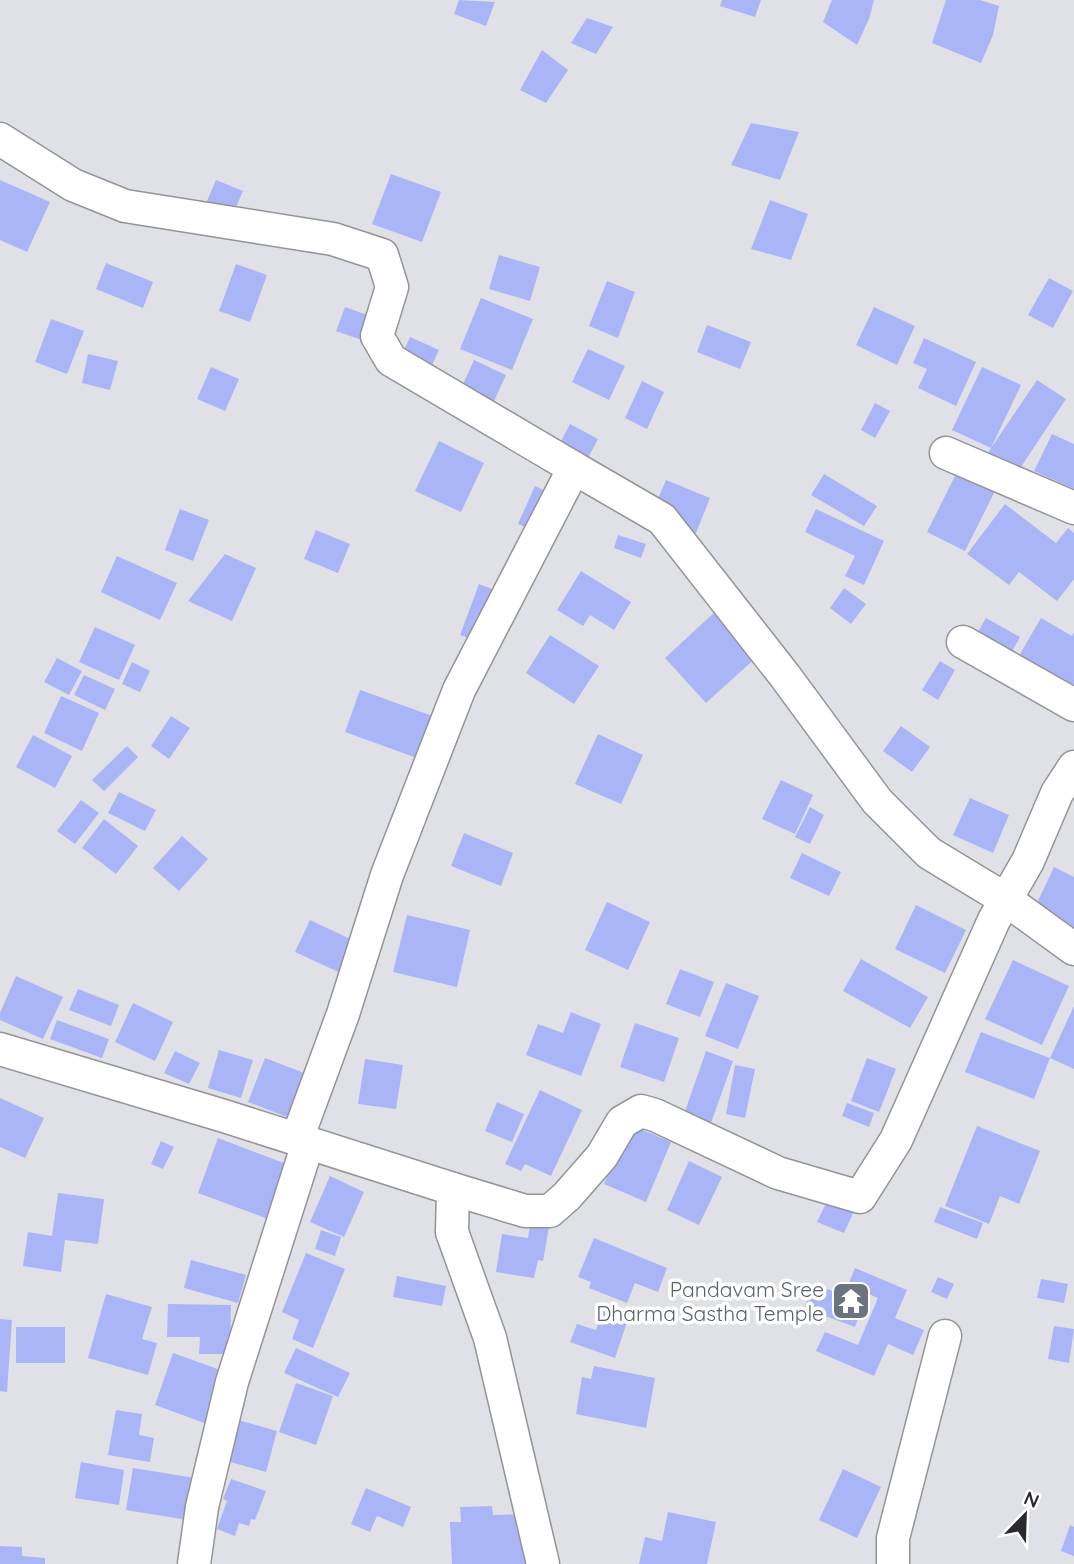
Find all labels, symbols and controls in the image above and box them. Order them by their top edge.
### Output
place label: Pandavam Sree Dharma Sastha Temple [596,1276,824,1326]
temple icon: Pandavam Sree Dharma Sastha Temple [830,1280,872,1322]
north arrow [990,1480,1060,1550]
text: N [1021,1486,1043,1513]

